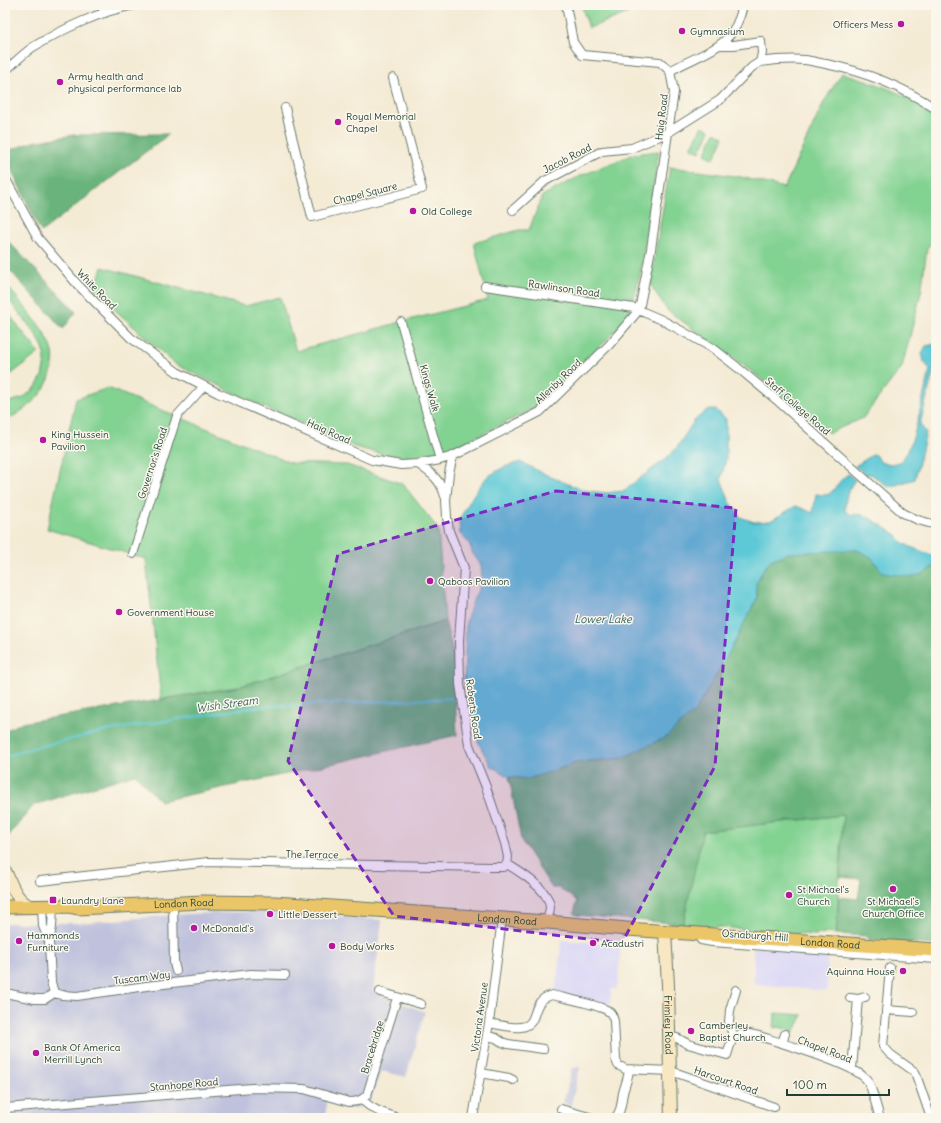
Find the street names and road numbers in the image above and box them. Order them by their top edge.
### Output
street label: Haig Road [652,93,671,141]
street label: Jacob Road [541,141,594,176]
street label: Chapel Square [332,179,398,208]
street label: White Road [74,266,119,312]
street label: Rawlinson Road [527,277,601,300]
street label: Allenby Road [533,356,584,407]
street label: Kings Walk [417,363,442,413]
street label: Staff College Road [762,375,833,438]
street label: Haig Road [305,416,353,447]
street label: Governor's Road [135,425,170,501]
street label: Roberts Road [463,678,484,740]
street label: The Terrace [286,848,338,861]
street label: London Road [153,896,214,911]
street label: London Road [477,911,537,928]
street label: Osnaburgh Hill [721,927,789,944]
street label: London Road [800,935,861,952]
street label: Tuscam Way [113,968,171,987]
street label: Victoria Avenue [468,981,491,1053]
street label: Frimley Road [661,995,676,1055]
street label: Bracebridge [358,1019,387,1075]
street label: Chapel Road [796,1033,854,1066]
street label: Harcourt Road [692,1063,760,1098]
street label: Stanhope Road [149,1075,219,1094]

